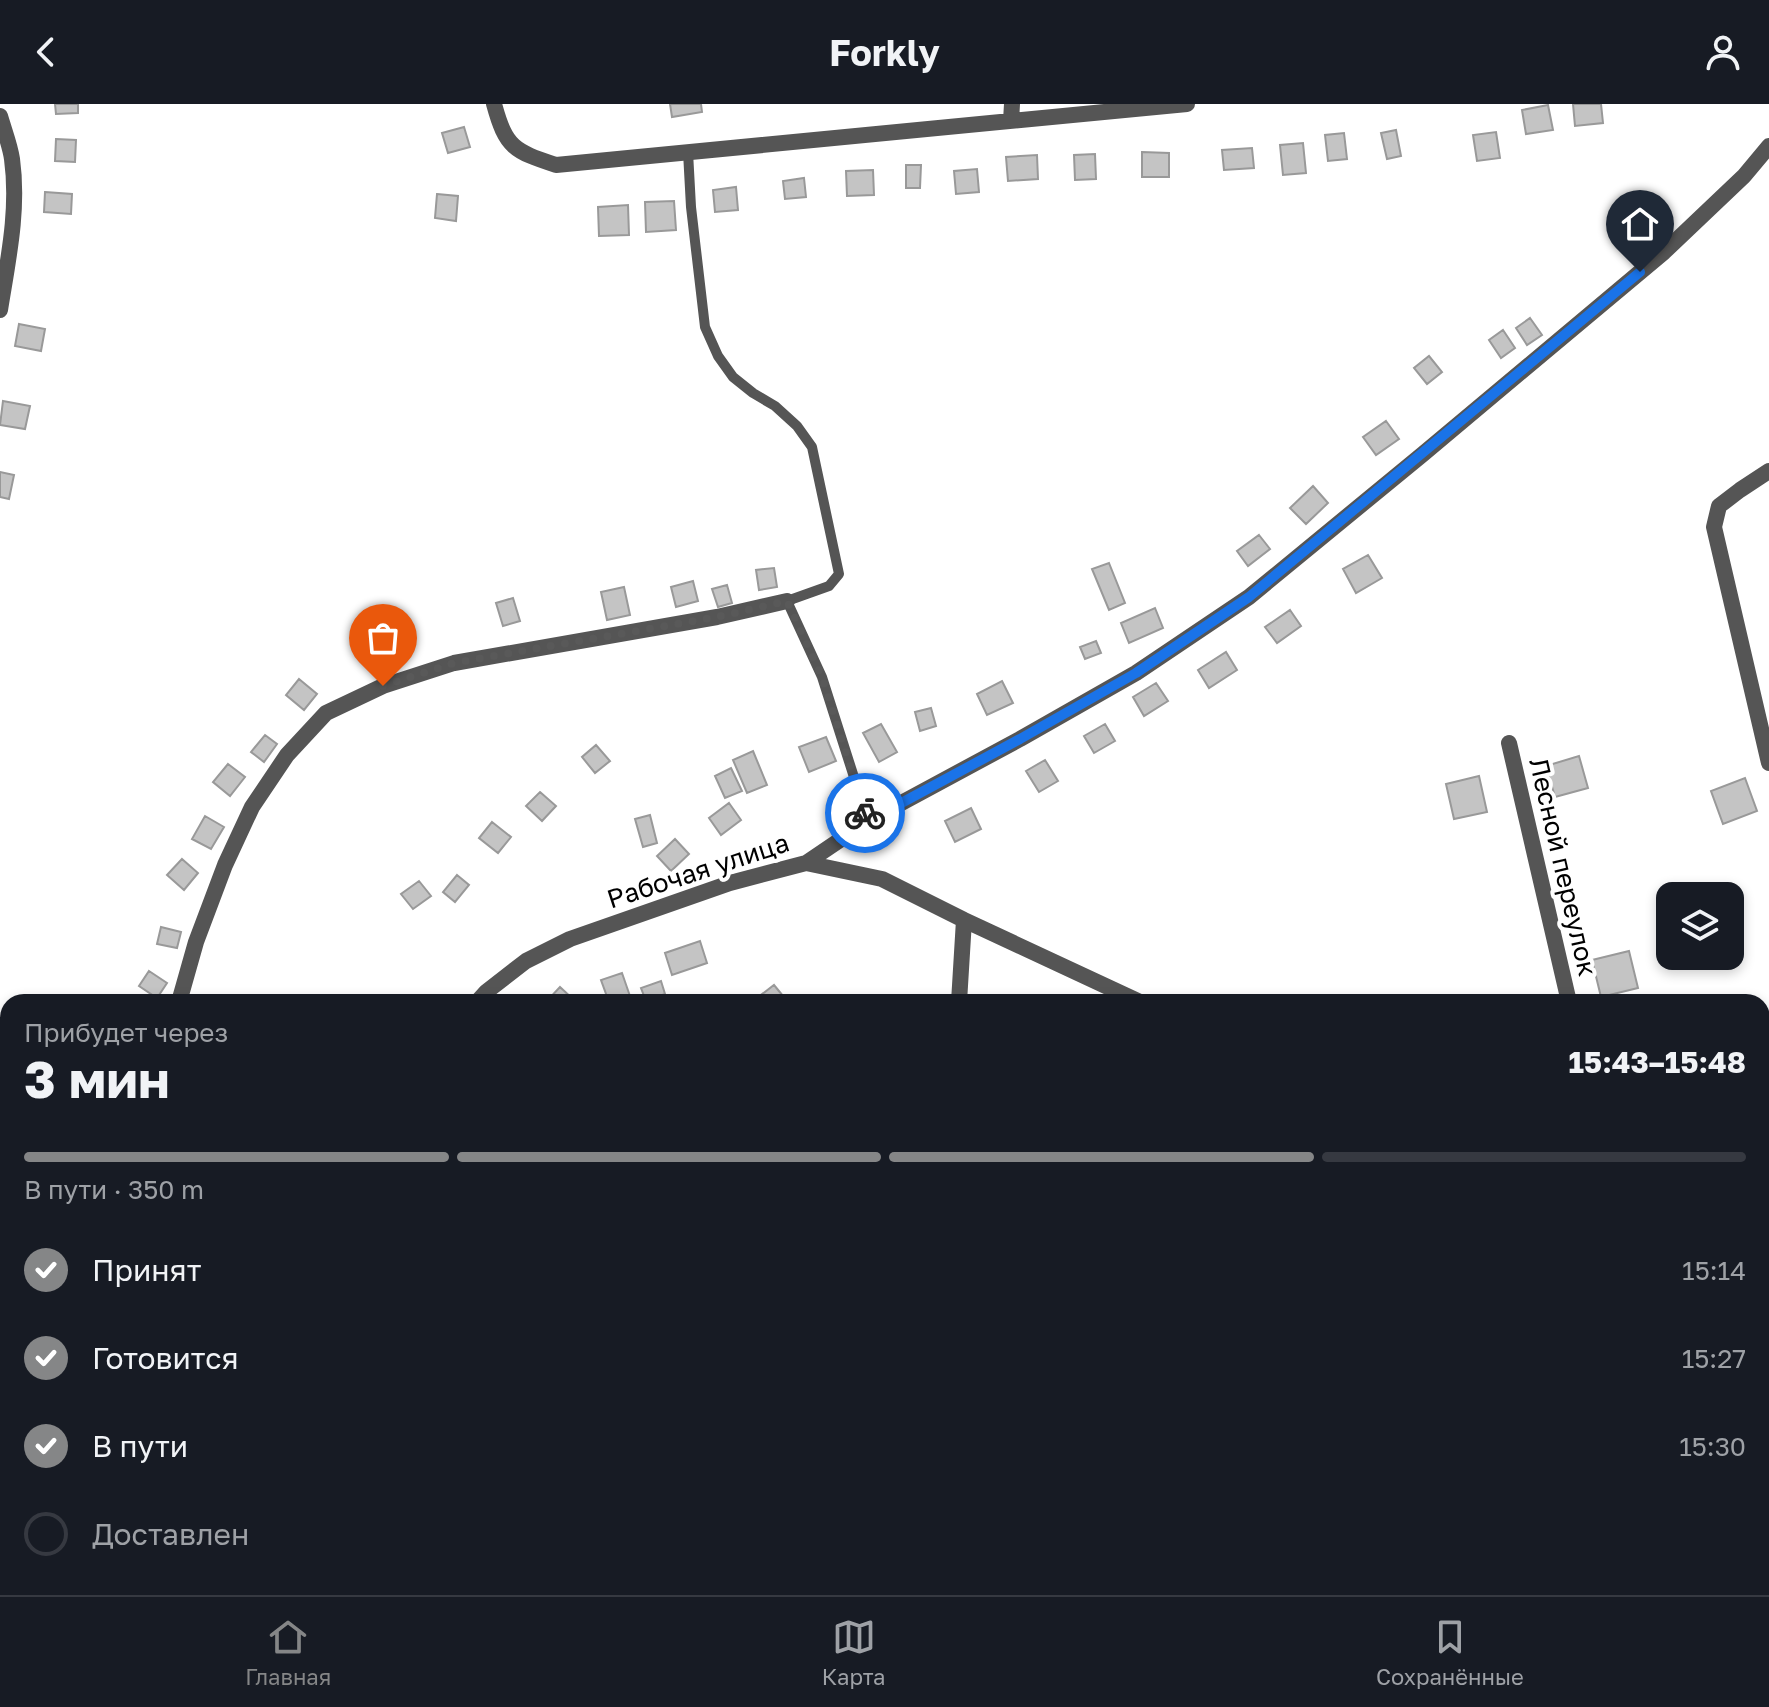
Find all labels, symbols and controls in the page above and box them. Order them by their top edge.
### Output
icon: back [24,30,68,74]
icon: person [1701,30,1745,74]
text: Forkly [829,31,940,74]
pin [1606,190,1674,272]
icon: home [1618,202,1662,246]
pin [349,604,417,686]
icon: bag [361,616,405,660]
street label: Лесной переулок [1523,755,1604,979]
courier [825,773,905,853]
icon: bike [843,791,887,835]
street label: Рабочая улица [603,827,793,915]
map controls [1656,882,1744,970]
button: layers [1656,882,1744,970]
text: Прибудет через [24,1017,228,1048]
text: 15:43–15:48 [1568,1044,1746,1080]
text: 3 мин [24,1047,170,1109]
text: В пути · 350 m [24,1174,204,1205]
icon: check [24,1248,68,1292]
text: Принят [92,1252,201,1288]
text: 15:14 [1682,1255,1746,1286]
icon: check [24,1336,68,1380]
text: Готовится [92,1340,239,1376]
text: 15:27 [1682,1343,1746,1374]
icon: check [24,1424,68,1468]
text: В пути [92,1428,188,1464]
text: 15:30 [1679,1431,1746,1462]
text: Доставлен [92,1516,249,1552]
tab: Главная [245,1615,331,1690]
tab: Карта [822,1615,886,1690]
tab: Сохранённые [1376,1615,1524,1690]

